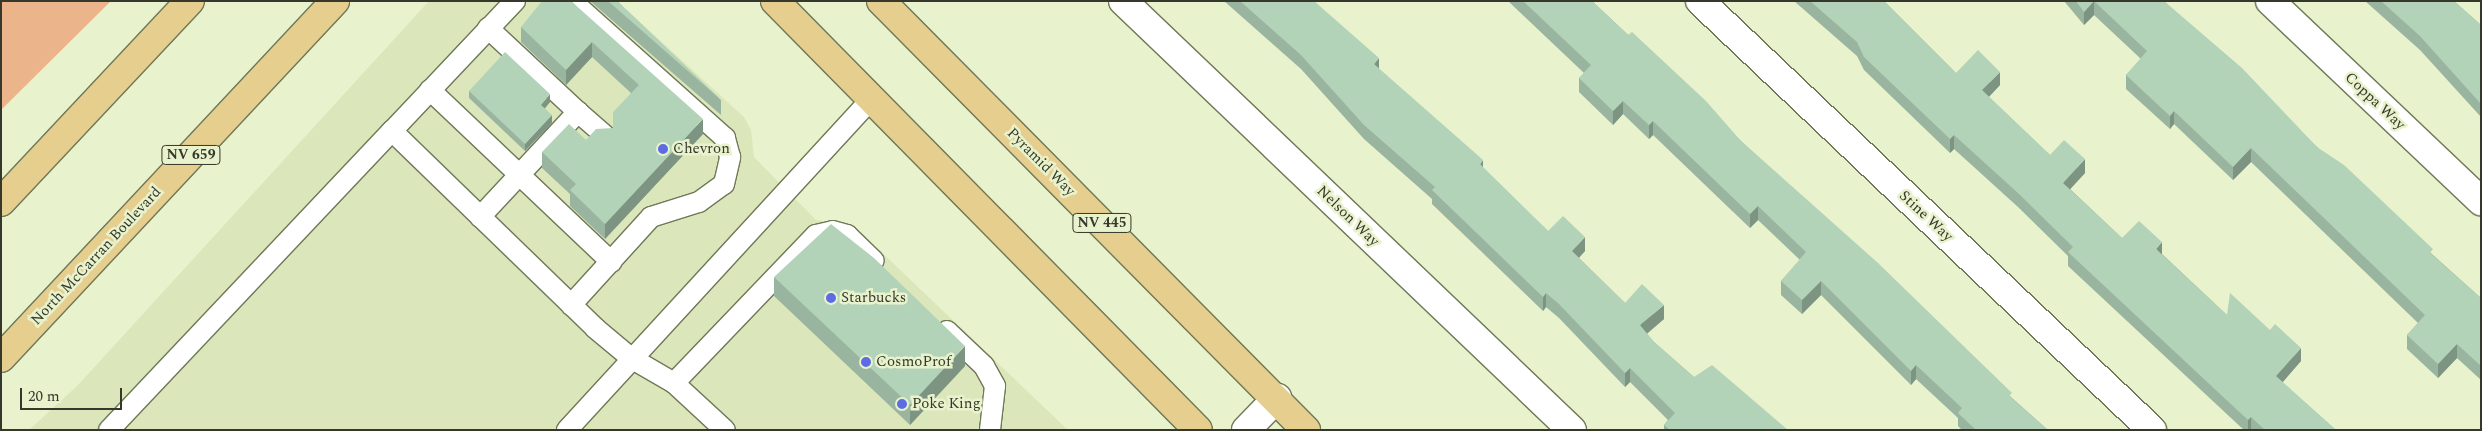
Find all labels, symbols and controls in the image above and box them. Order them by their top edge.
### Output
street label: Coppa Way [2341,68,2409,134]
street label: Pyramid Way [1003,124,1079,200]
place label: Chevron [673,140,730,158]
marker: Chevron [657,143,669,155]
road number: NV 659 [161,144,221,166]
street label: Nelson Way [1313,182,1383,250]
street label: North McCarran Boulevard [27,183,165,329]
street label: Stine Way [1895,187,1957,245]
road number: NV 445 [1072,212,1132,234]
place label: Starbucks [841,289,906,307]
marker: Starbucks [825,292,837,304]
place label: CosmoProf [876,353,951,371]
marker: CosmoProf [860,356,872,368]
scale bar [22,378,125,410]
text: 20 m [28,385,60,408]
place label: Poke King [912,395,981,413]
marker: Poke King [896,398,908,410]

